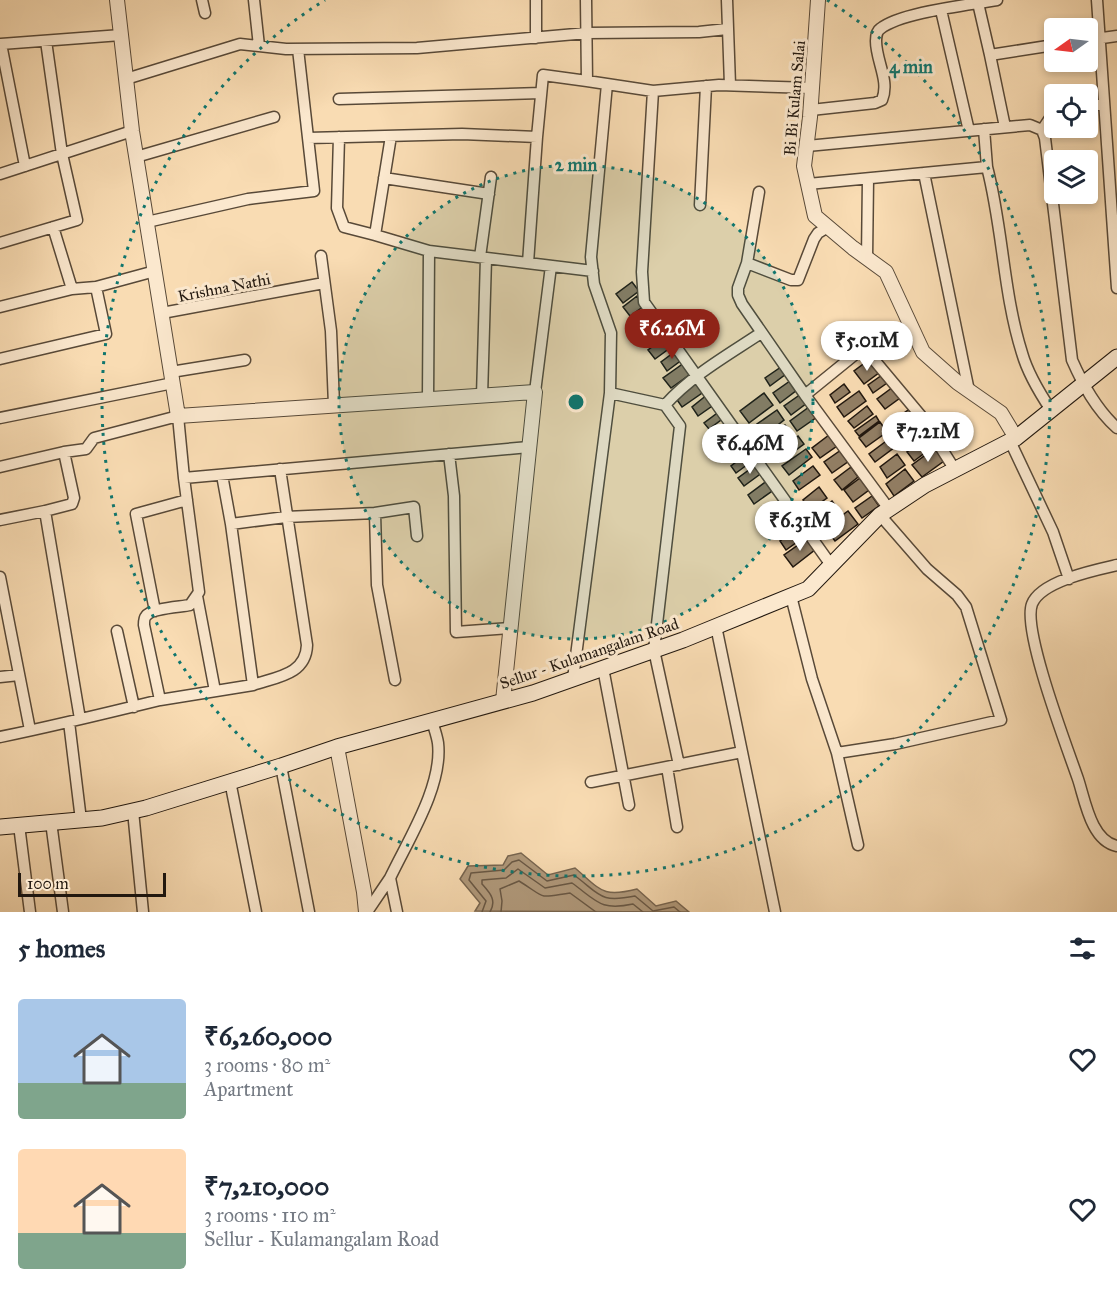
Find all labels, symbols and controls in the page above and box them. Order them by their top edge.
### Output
north arrow [1044,18,1098,72]
map controls [1044,18,1098,204]
street label: Bi Bi Kulam Salai [780,39,809,157]
text: 4 min [889,56,933,79]
button: locate [1044,84,1098,138]
button: layers [1044,150,1098,204]
text: 2 min [555,154,598,176]
street label: Krishna Nathi [176,269,273,306]
pin: ₹6.26M [623,309,721,360]
text: ₹6.26M [639,316,705,340]
pin: ₹5.01M [818,321,916,372]
text: ₹5.01M [835,328,899,352]
centre of rings [566,392,586,412]
pin: ₹7.21M [879,412,977,463]
text: ₹7.21M [896,419,960,443]
pin: ₹6.46M [701,424,799,475]
text: ₹6.46M [716,431,784,455]
pin: ₹6.31M [751,501,849,552]
text: ₹6.31M [769,508,831,532]
street label: Sellur - Kulamangalam Road [497,614,682,694]
scale bar [18,870,166,898]
text: 100 m [27,874,69,893]
text: 5 homes [18,932,105,964]
icon: filters [1066,932,1099,965]
text: ₹6,260,000 [204,1020,332,1052]
icon: home [66,1023,138,1095]
icon: heart [1066,1043,1099,1076]
text: 3 rooms · 80 m² [204,1053,330,1077]
text: Apartment [204,1077,293,1101]
text: ₹7,210,000 [204,1170,329,1202]
icon: home [66,1173,138,1245]
icon: heart [1066,1193,1099,1226]
text: 3 rooms · 110 m² [204,1203,335,1227]
text: Sellur - Kulamangalam Road [204,1227,439,1251]

